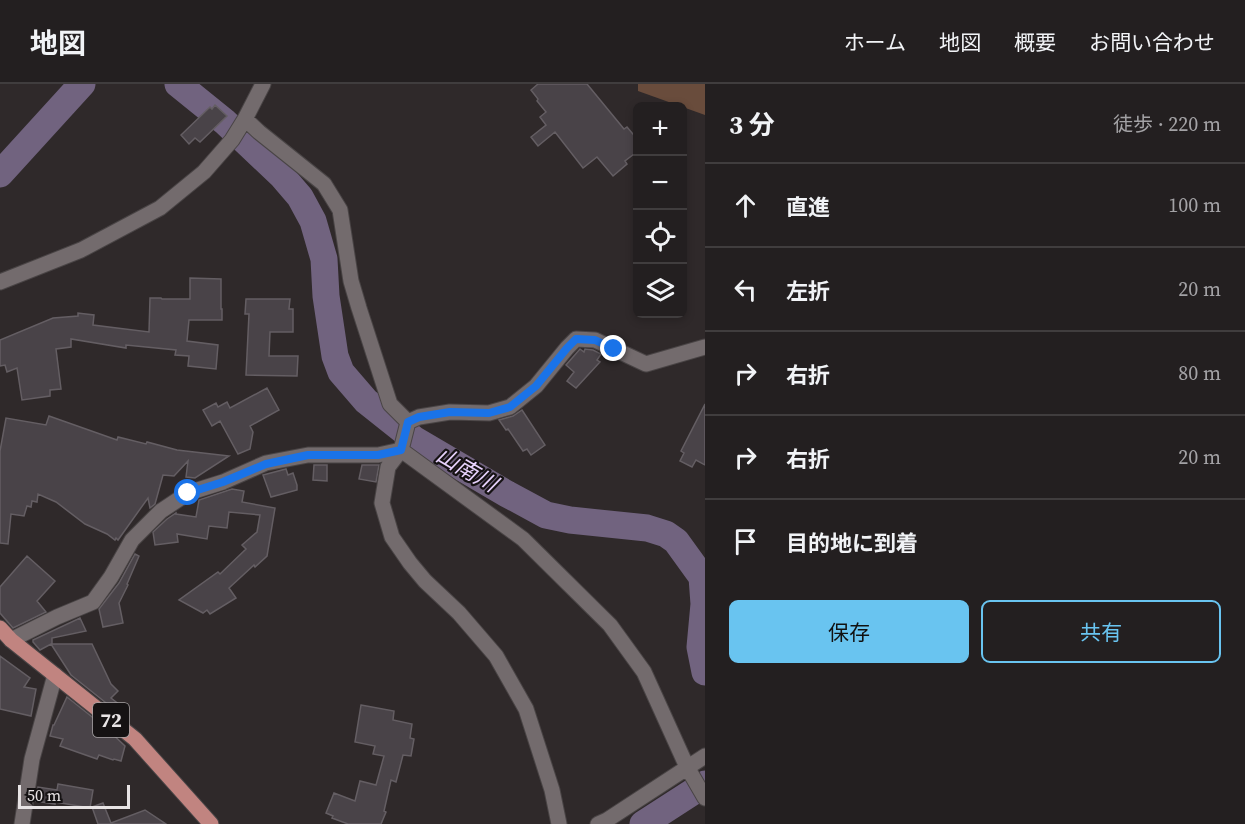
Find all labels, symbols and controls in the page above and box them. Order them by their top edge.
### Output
text: 地図 [30,24,86,62]
text: ホーム [844,28,906,57]
text: 地図 [939,28,981,57]
text: 概要 [1014,28,1056,57]
text: お問い合わせ [1089,28,1215,57]
map controls [633,102,687,318]
button: + [633,102,687,156]
text: 3 分 [729,107,775,143]
text: 徒歩 · 220 m [1113,110,1221,138]
button: − [633,156,687,210]
icon: ahead [729,189,762,222]
text: 100 m [1168,191,1221,219]
text: 直進 [786,192,830,222]
button: locate [633,210,687,264]
button: layers [633,264,687,318]
icon: left [729,273,762,306]
text: 20 m [1178,275,1221,303]
text: 左折 [786,276,830,306]
route end [600,335,626,361]
icon: right [729,357,762,390]
text: 80 m [1178,359,1221,387]
text: 右折 [786,360,830,390]
water label: 山南川 [431,440,505,499]
icon: right [729,441,762,474]
text: 20 m [1178,443,1221,471]
text: 右折 [786,444,830,474]
route start [174,479,200,505]
icon: arrive [729,525,762,558]
text: 目的地に到着 [786,528,918,558]
button: 保存 [729,600,969,663]
button: 共有 [981,600,1221,663]
road number: 72 [93,703,129,737]
scale bar [18,782,130,810]
text: 50 m [27,784,61,806]

